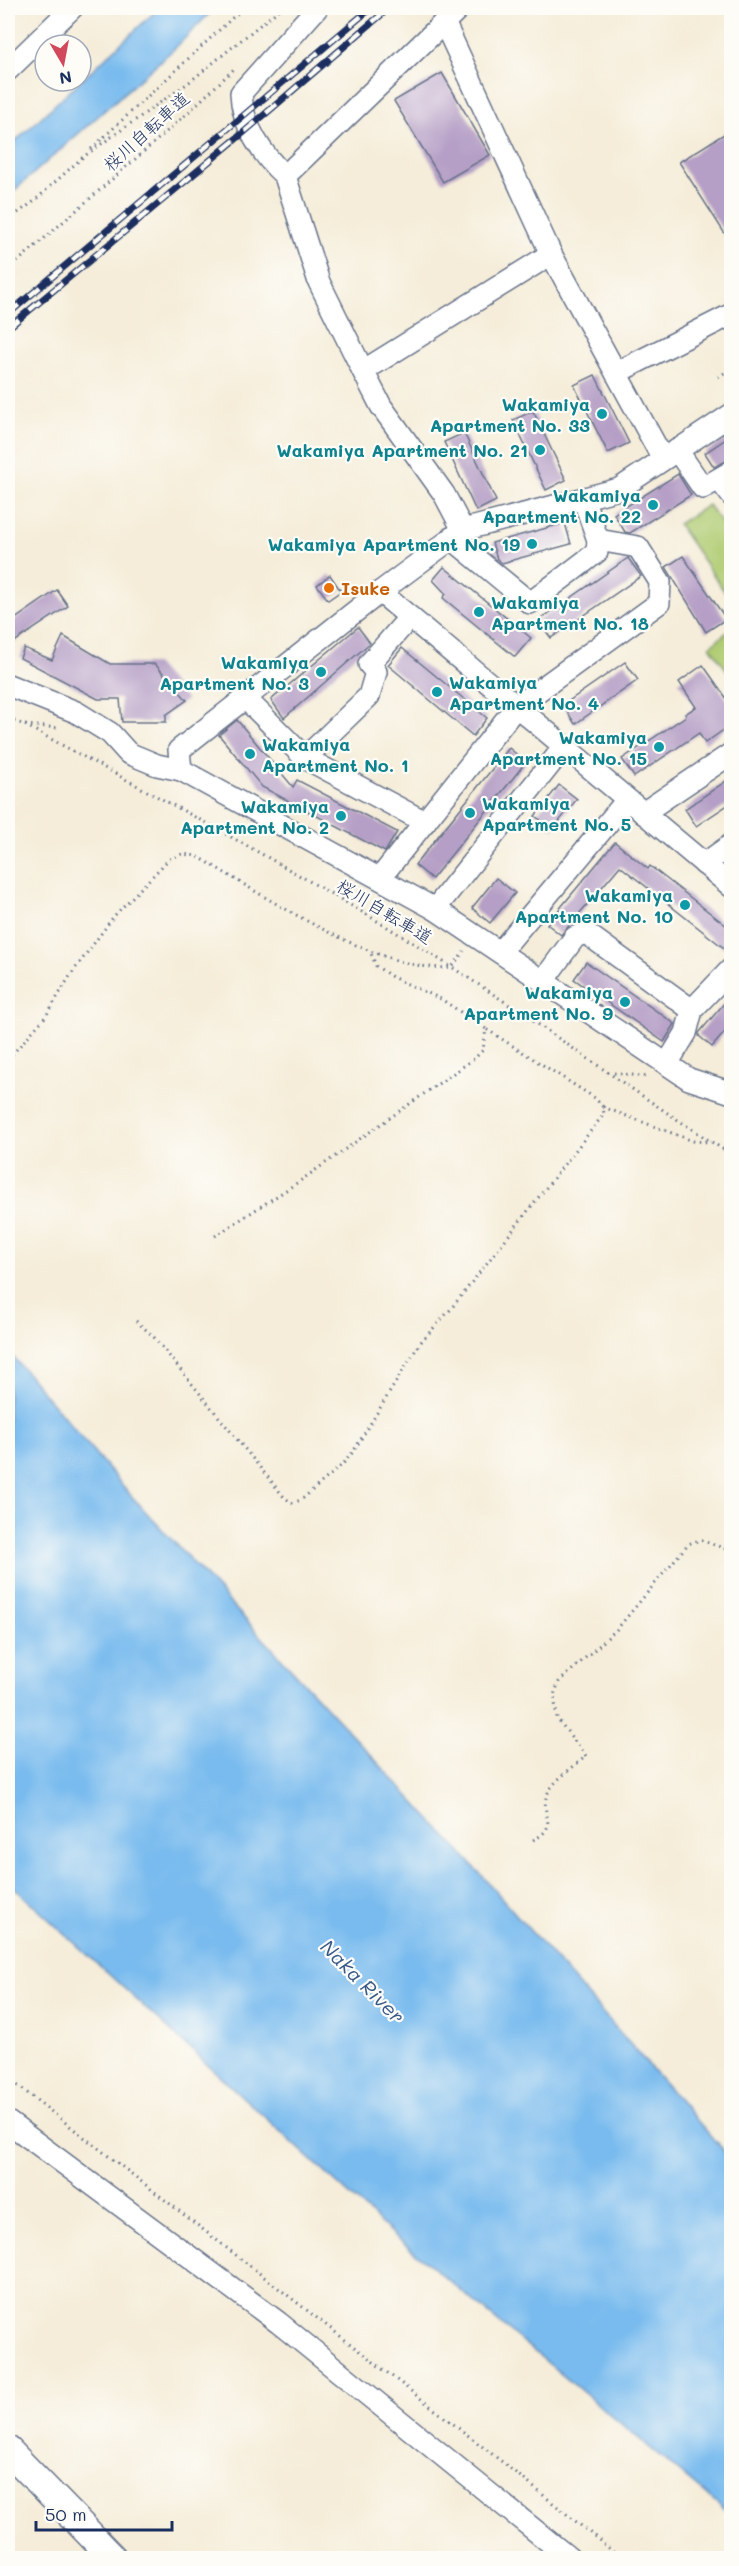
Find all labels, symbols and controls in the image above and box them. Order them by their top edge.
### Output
north arrow [33,33,93,93]
text: N [58,67,74,90]
street label: 桜川自転車道 [98,86,194,176]
place label: Wakamiya Apartment No. 33 [430,392,590,437]
marker: Wakamiya Apartment No. 33 [595,407,609,421]
place label: Wakamiya Apartment No. 21 [276,438,528,462]
marker: Wakamiya Apartment No. 21 [533,443,547,457]
place label: Wakamiya Apartment No. 22 [482,483,641,528]
marker: Wakamiya Apartment No. 22 [646,498,660,512]
place label: Wakamiya Apartment No. 19 [268,532,520,556]
marker: Wakamiya Apartment No. 19 [525,537,539,551]
place label: Isuke [341,576,390,600]
marker: Isuke [322,581,336,595]
place label: Wakamiya Apartment No. 18 [491,590,649,635]
marker: Wakamiya Apartment No. 18 [472,605,486,619]
place label: Wakamiya Apartment No. 3 [159,650,309,695]
marker: Wakamiya Apartment No. 3 [314,665,328,679]
place label: Wakamiya Apartment No. 4 [449,670,599,715]
marker: Wakamiya Apartment No. 4 [430,685,444,699]
place label: Wakamiya Apartment No. 15 [490,725,647,770]
place label: Wakamiya Apartment No. 1 [262,732,409,777]
marker: Wakamiya Apartment No. 15 [652,740,666,754]
marker: Wakamiya Apartment No. 1 [243,747,257,761]
place label: Wakamiya Apartment No. 5 [482,791,631,836]
place label: Wakamiya Apartment No. 2 [180,794,329,839]
marker: Wakamiya Apartment No. 5 [463,806,477,820]
marker: Wakamiya Apartment No. 2 [334,809,348,823]
street label: 桜川自転車道 [333,873,437,949]
place label: Wakamiya Apartment No. 10 [515,883,673,928]
marker: Wakamiya Apartment No. 10 [678,898,692,912]
place label: Wakamiya Apartment No. 9 [463,980,613,1025]
marker: Wakamiya Apartment No. 9 [618,995,632,1009]
water label: Naka River [315,1933,411,2029]
scale bar [36,2494,172,2532]
text: 50 m [45,2502,87,2526]

